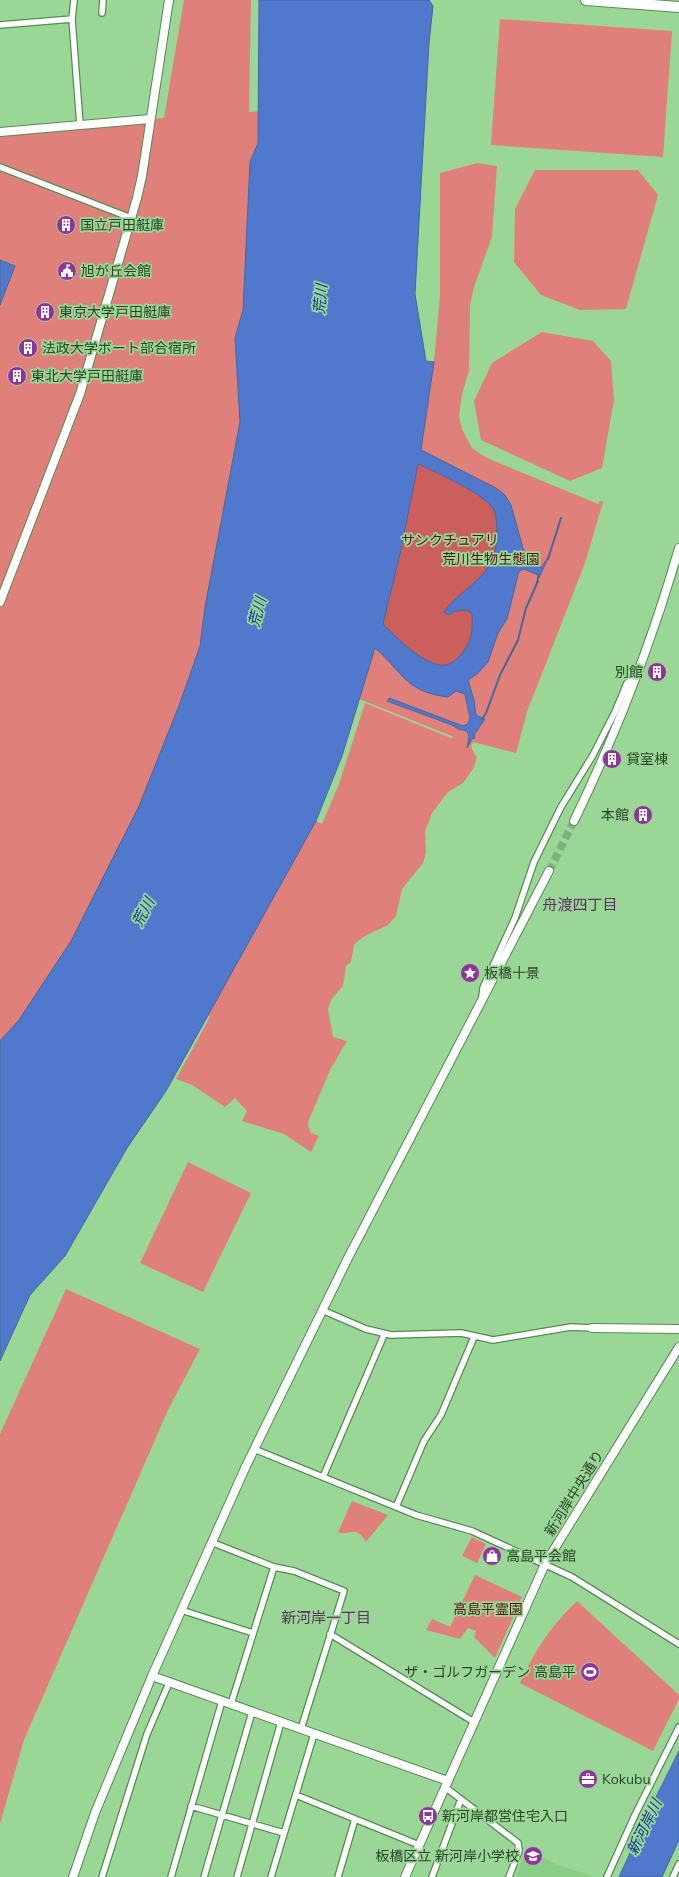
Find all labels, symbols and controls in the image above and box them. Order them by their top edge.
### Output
building icon: 国立戸田艇庫 [55,214,77,236]
place label: 国立戸田艇庫 [80,216,164,234]
public building icon: 旭が丘会館 [56,260,78,282]
place label: 旭が丘会館 [81,262,151,280]
water label: 荒川 [309,281,331,315]
building icon: 東京大学戸田艇庫 [34,301,56,323]
place label: 東京大学戸田艇庫 [59,303,171,321]
building icon: 法政大学ボート部合宿所 [17,337,39,359]
place label: 法政大学ボート部合宿所 [42,339,196,357]
building icon: 東北大学戸田艇庫 [6,365,28,387]
place label: 東北大学戸田艇庫 [31,367,143,385]
park label: サンクチュアリ [401,531,499,549]
park label: 荒川生物生態園 [442,550,540,568]
water label: 荒川 [244,593,271,629]
building icon: 別館 [646,661,668,683]
place label: 別館 [615,663,643,681]
building icon: 貸室棟 [601,748,623,770]
place label: 貸室棟 [626,750,668,768]
building icon: 本館 [632,804,654,826]
place label: 本館 [601,806,629,824]
water label: 荒川 [128,893,159,930]
district label: 舟渡四丁目 [542,895,618,914]
place icon: 板橋十景 [459,962,481,984]
place label: 板橋十景 [484,964,540,982]
street label: 新河岸中央通り [540,1447,608,1539]
shop icon: 高島平会館 [481,1545,503,1567]
place label: 高島平会館 [506,1547,576,1565]
park label: 高島平霊園 [453,1600,523,1618]
district label: 新河岸一丁目 [281,1608,371,1627]
sports icon: ザ・ゴルフガーデン 高島平 [579,1661,601,1683]
place label: ザ・ゴルフガーデン 高島平 [404,1663,576,1681]
office icon: Kokubu [577,1768,599,1790]
place label: Kokubu [602,1770,650,1788]
water label: 新河岸川 [622,1794,667,1858]
bus stop icon: 新河岸都営住宅入口 [417,1805,439,1827]
place label: 新河岸都営住宅入口 [442,1807,568,1825]
school or university icon: 板橋区立 新河岸小学校 [522,1845,544,1867]
place label: 板橋区立 新河岸小学校 [375,1847,519,1865]

